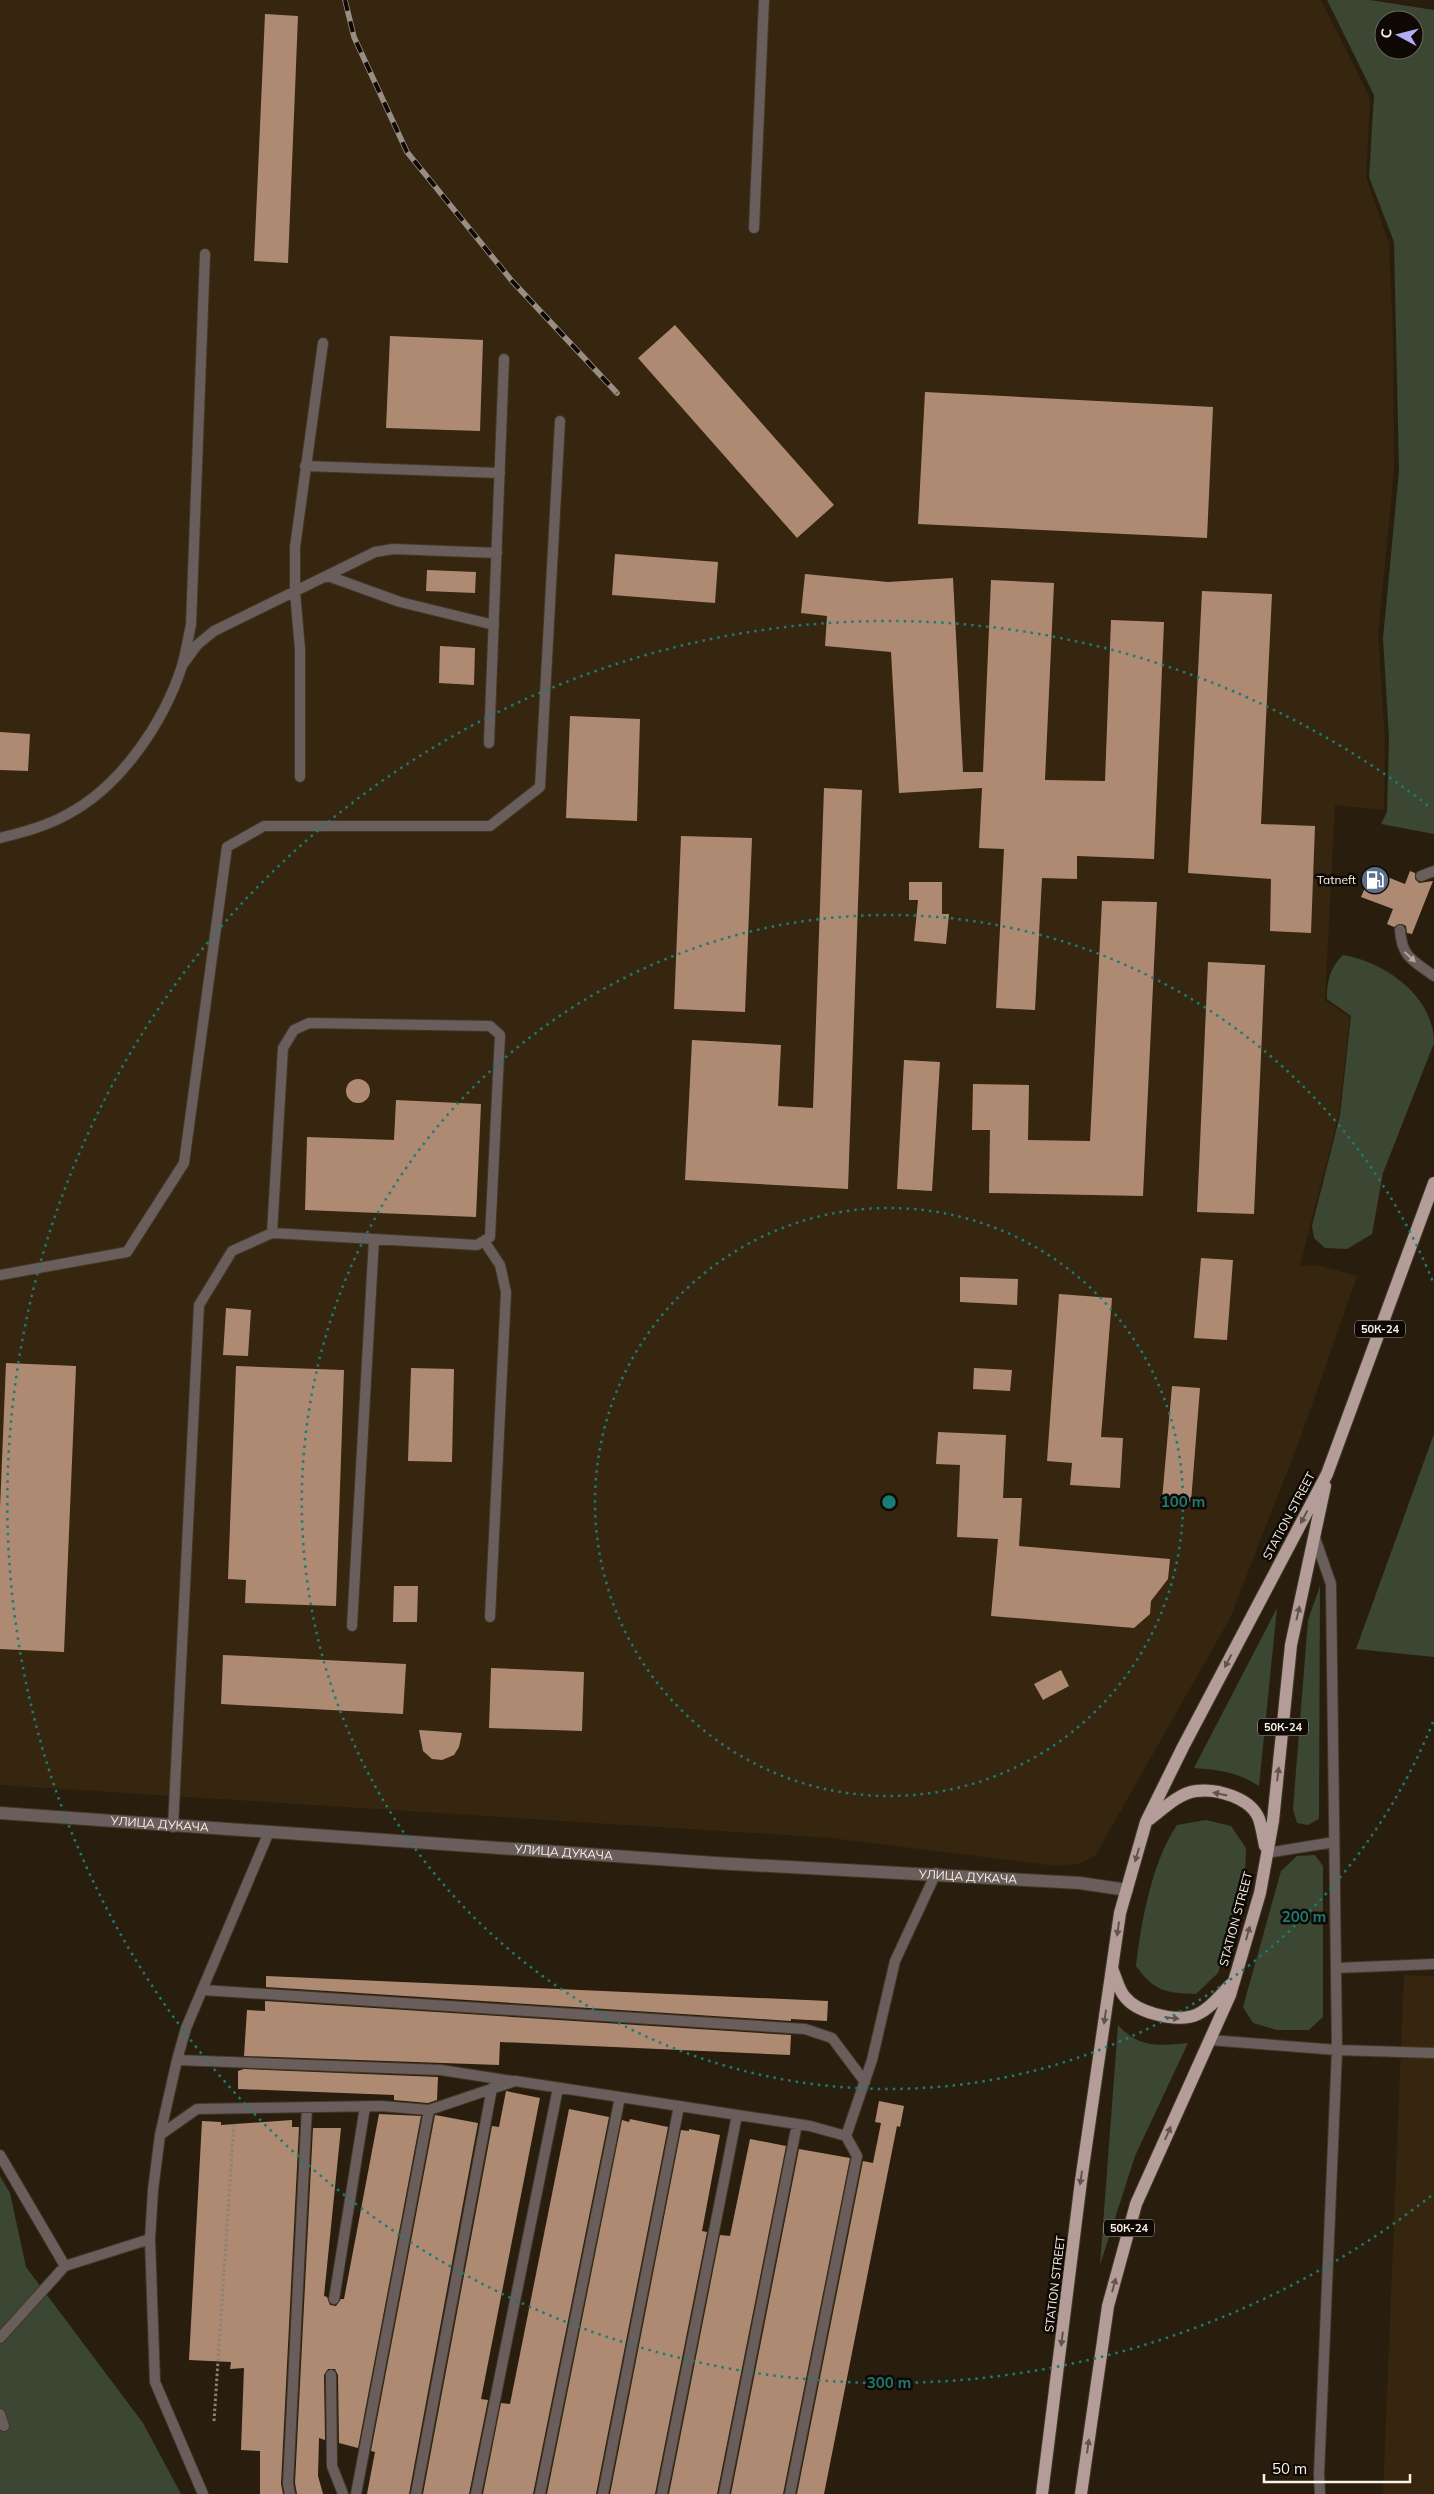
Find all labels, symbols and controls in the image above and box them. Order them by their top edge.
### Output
north arrow [1374,10,1424,60]
text: С [1377,28,1396,39]
fuel station icon: Tatneft [1360,865,1390,895]
place label: Tatneft [1317,872,1356,887]
one-way arrow [1404,951,1416,963]
road number: 50К-24 [1355,1320,1405,1338]
street label: STATION STREET [1259,1469,1318,1562]
text: 100 m [1161,1492,1205,1511]
centre of rings [880,1493,898,1511]
one-way arrow [1300,1510,1308,1524]
one-way arrow [1294,1605,1302,1620]
one-way arrow [1224,1653,1232,1668]
road number: 50К-24 [1258,1718,1308,1735]
one-way arrow [1274,1765,1282,1781]
one-way arrow [1212,1789,1228,1797]
street label: УЛИЦА ДУКАЧА [109,1813,209,1835]
street label: УЛИЦА ДУКАЧА [513,1841,613,1863]
one-way arrow [1132,1847,1140,1862]
street label: УЛИЦА ДУКАЧА [917,1866,1018,1887]
street label: STATION STREET [1216,1869,1256,1968]
text: 200 m [1282,1907,1326,1926]
one-way arrow [1114,1922,1122,1938]
one-way arrow [1245,1925,1253,1940]
one-way arrow [1101,2010,1109,2026]
one-way arrow [1164,2014,1180,2022]
one-way arrow [1164,2126,1172,2140]
one-way arrow [1077,2170,1085,2186]
road number: 50К-24 [1104,2220,1154,2236]
street label: STATION STREET [1041,2234,1068,2333]
one-way arrow [1110,2278,1118,2293]
one-way arrow [1058,2332,1066,2348]
text: 300 m [867,2373,911,2392]
one-way arrow [1084,2437,1092,2453]
scale bar [1264,2452,1410,2484]
text: 50 m [1272,2459,1307,2478]

